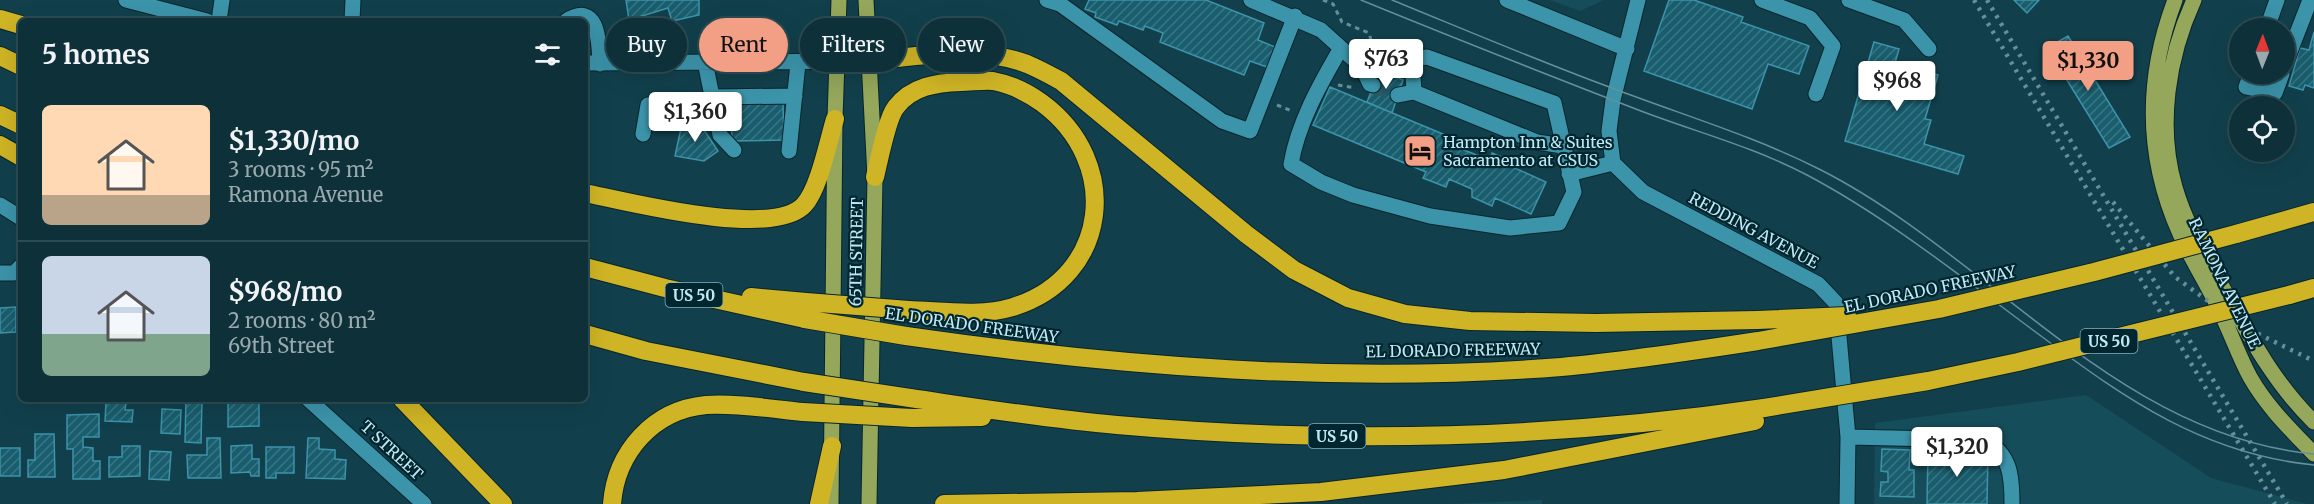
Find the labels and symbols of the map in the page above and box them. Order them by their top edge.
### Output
north arrow [2229,18,2295,84]
pin: $763 [1350,39,1422,90]
pin: $1,330 [2039,41,2137,92]
pin: $968 [1861,61,1933,112]
pin: $1,360 [646,92,744,143]
place label: Hampton Inn & Suites Sacramento at CSUS [1443,132,1613,170]
hotel icon: Hampton Inn & Suites Sacramento at CSUS [1402,133,1438,169]
street label: REDDING AVENUE [1686,187,1823,273]
street label: 65TH STREET [845,197,867,307]
street label: RAMONA AVENUE [2185,214,2266,352]
street label: EL DORADO FREEWAY [1842,261,2018,317]
road number: US 50 [666,283,722,307]
street label: EL DORADO FREEWAY [884,303,1061,347]
road number: US 50 [2080,329,2138,353]
street label: EL DORADO FREEWAY [1365,338,1541,362]
street label: T STREET [357,416,427,484]
road number: US 50 [1308,424,1366,448]
pin: $1,320 [1908,427,2006,478]

